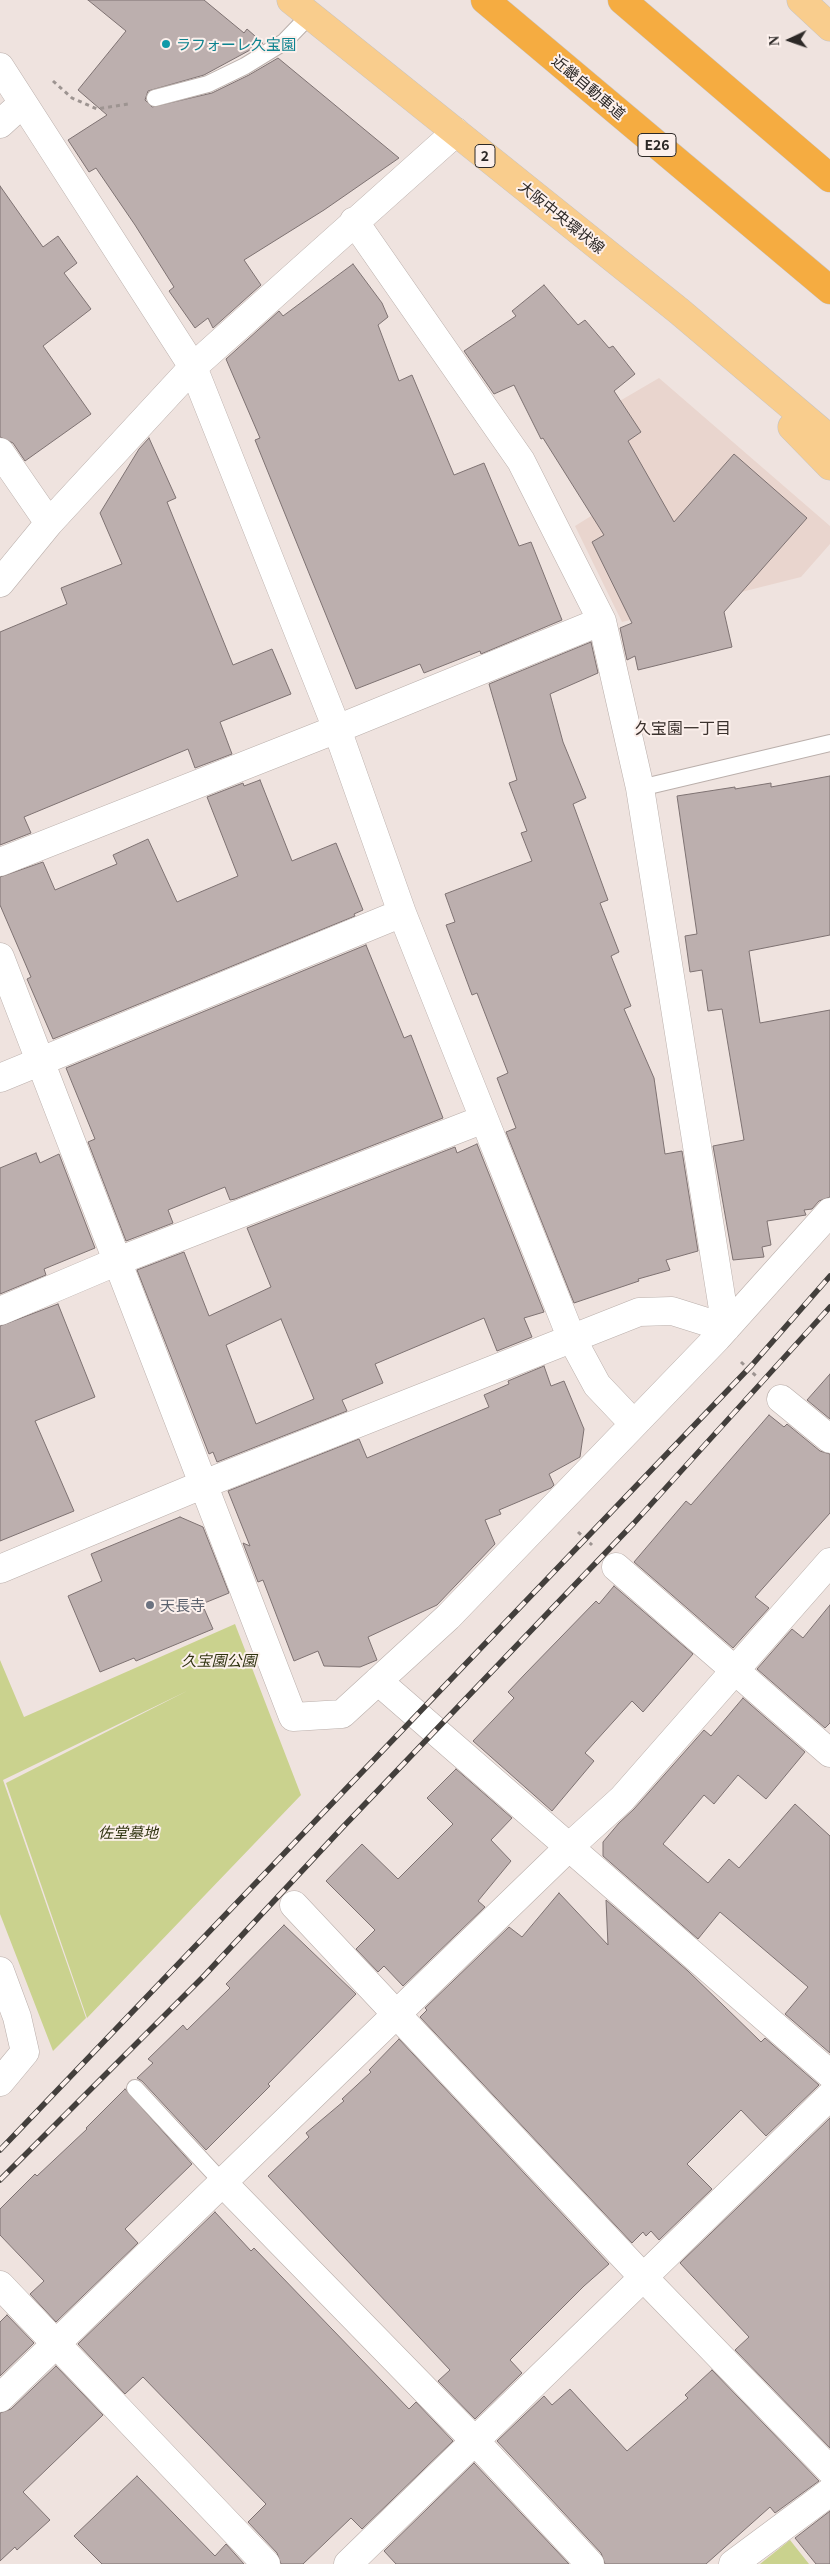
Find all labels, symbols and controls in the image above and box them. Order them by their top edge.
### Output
north arrow [765,15,815,65]
place label: ラフォーレ久宝園 [176,35,296,53]
text: N [767,35,782,46]
marker: ラフォーレ久宝園 [160,38,172,50]
street label: 近畿自動車道 [549,51,629,123]
road number: E26 [638,134,676,156]
road number: 2 [475,144,495,168]
street label: 大阪中央環状線 [516,177,608,257]
district label: 久宝園一丁目 [635,718,731,738]
place label: 天長寺 [160,1596,205,1614]
marker: 天長寺 [144,1599,156,1611]
park label: 久宝園公園 [182,1651,256,1669]
park label: 佐堂墓地 [98,1823,158,1841]

